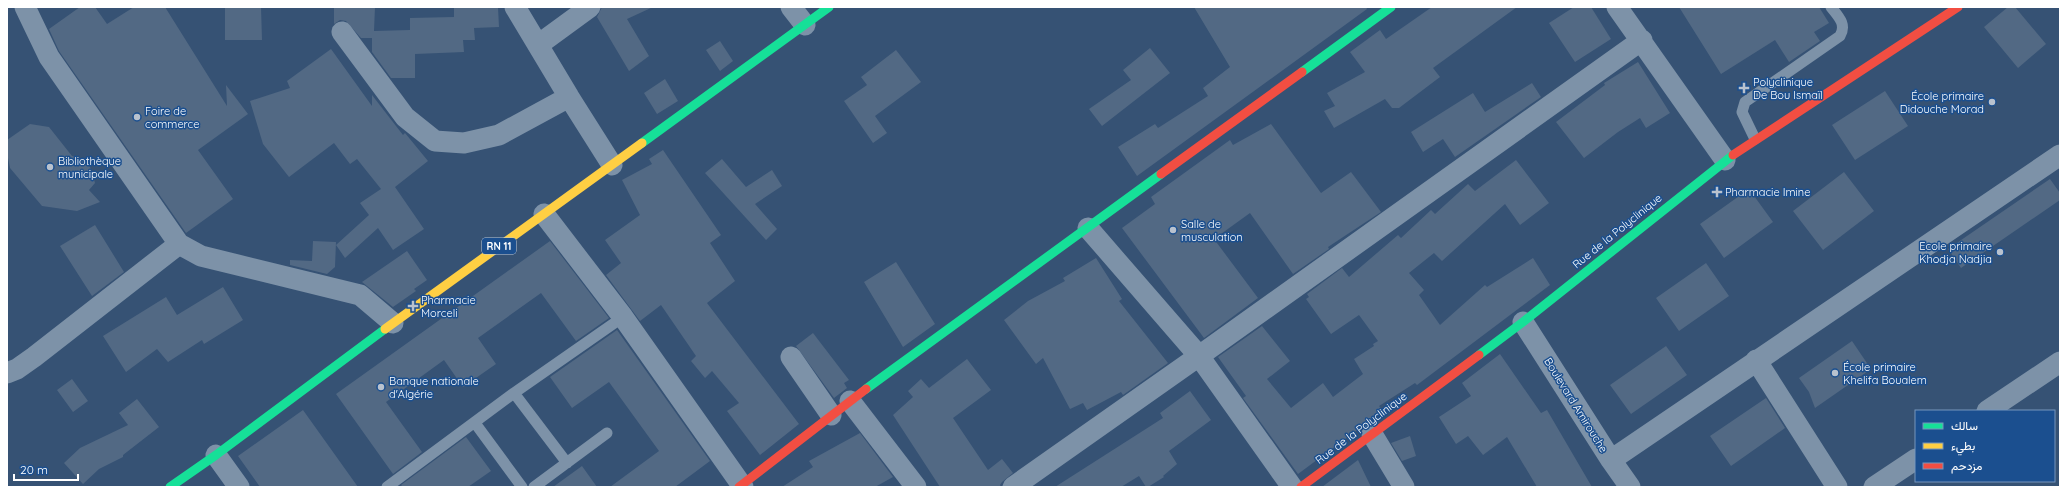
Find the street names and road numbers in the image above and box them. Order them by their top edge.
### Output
street label: Rue de la Polyclinique [1569,191,1665,271]
road number: RN 11 [482,238,516,254]
street label: Boulevard Amirouche [1541,355,1611,455]
street label: Rue de la Polyclinique [1313,389,1409,467]

